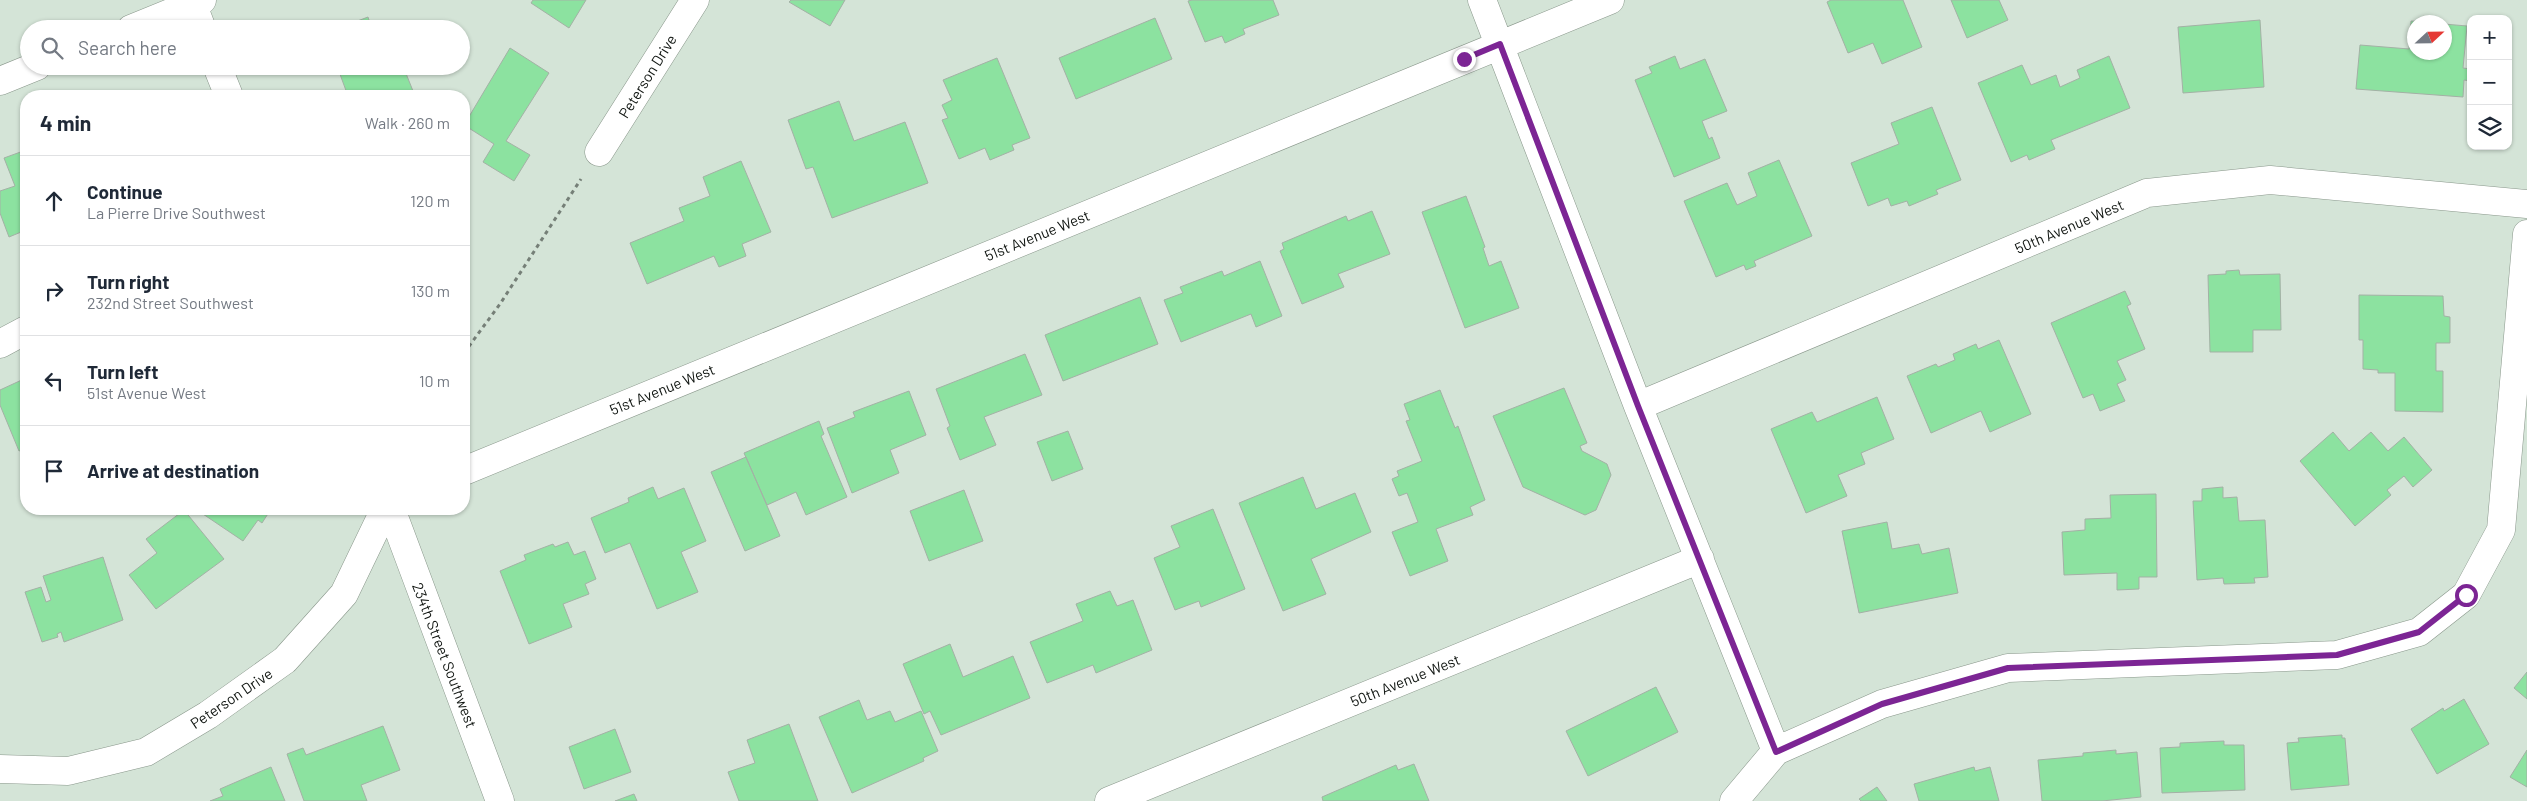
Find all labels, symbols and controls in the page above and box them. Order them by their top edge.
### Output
north arrow [2407,15,2452,60]
map controls [2467,15,2512,150]
button: + [2467,15,2512,60]
search box [20,20,470,75]
street label: Peterson Drive [614,31,680,121]
icon: search [38,34,66,62]
text: Search here [78,36,177,59]
route end [1453,48,1476,71]
button: − [2467,60,2512,105]
button: layers [2467,105,2512,150]
text: 4 min [40,110,91,135]
text: Walk · 260 m [365,113,450,132]
text: Continue [87,180,163,203]
icon: ahead [40,187,68,215]
text: 120 m [410,191,450,210]
street label: 50th Avenue West [2012,195,2126,257]
text: La Pierre Drive Southwest [87,203,266,222]
street label: 51st Avenue West [982,206,1092,264]
text: Turn right [87,270,169,293]
icon: right [40,277,68,305]
text: 130 m [411,281,450,300]
text: 232nd Street Southwest [87,293,254,312]
text: Turn left [87,360,158,383]
street label: 51st Avenue West [607,360,717,418]
icon: left [40,367,68,395]
text: 10 m [419,371,450,390]
text: 51st Avenue West [87,383,206,402]
icon: arrive [40,457,68,485]
text: Arrive at destination [87,459,259,482]
street label: 234th Street Southwest [409,580,481,730]
route start [2455,584,2478,607]
street label: 50th Avenue West [1348,650,1462,710]
street label: Peterson Drive [187,664,275,732]

